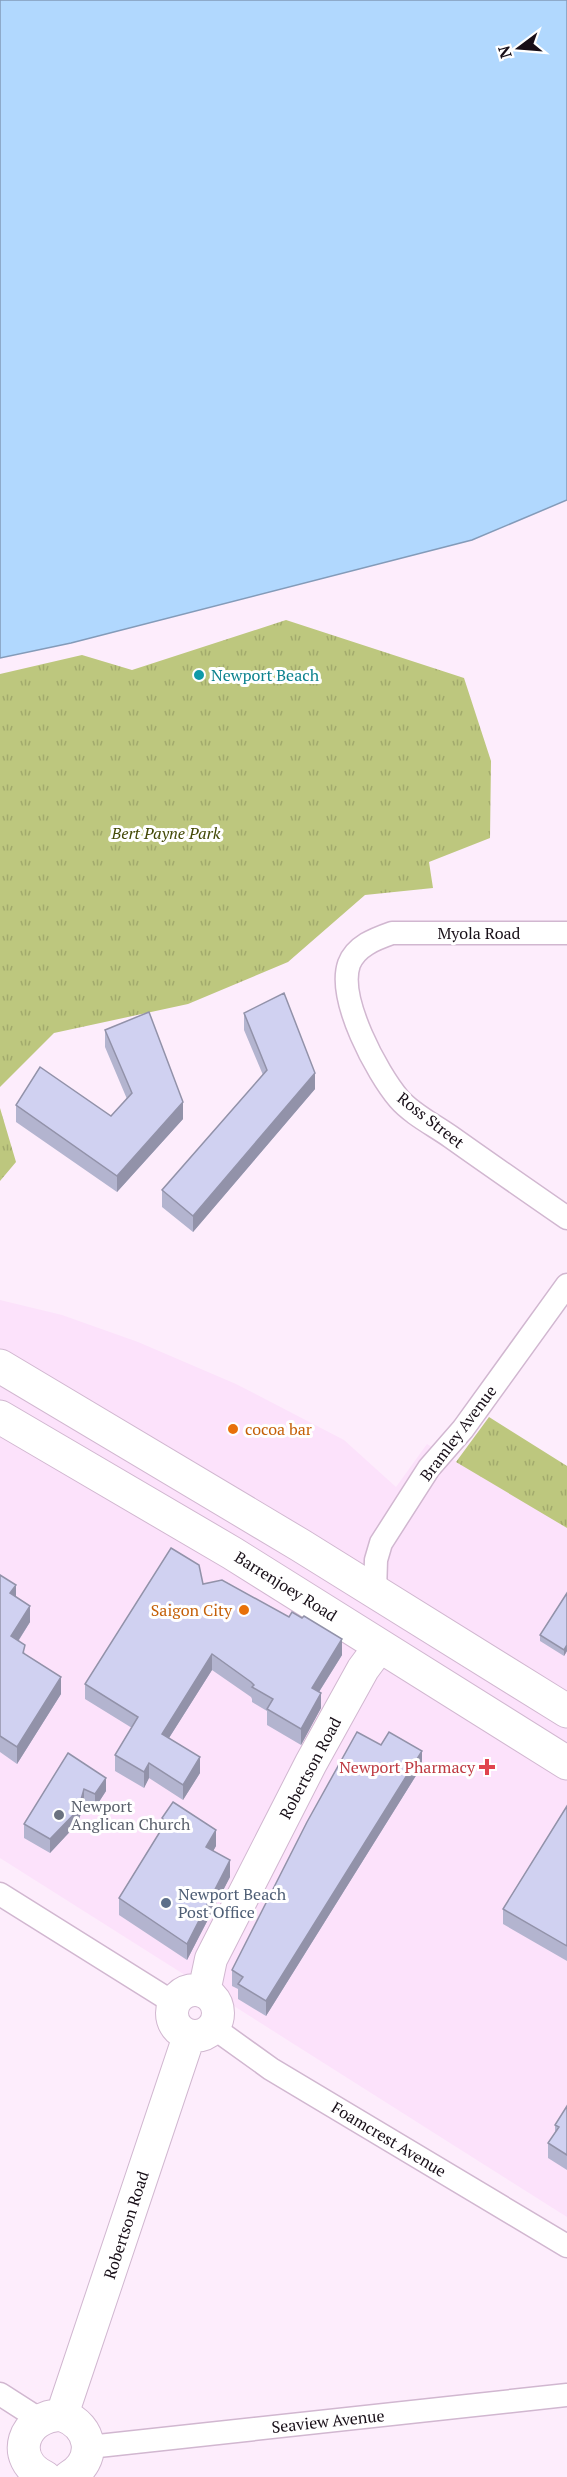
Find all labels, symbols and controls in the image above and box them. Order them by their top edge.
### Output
north arrow [489,18,549,78]
text: N [492,43,517,61]
place label: Newport Beach [211,664,320,686]
marker: Newport Beach [192,668,206,682]
park label: Bert Payne Park [111,822,221,844]
street label: Myola Road [438,922,521,944]
street label: Ross Street [393,1087,469,1153]
street label: Bramley Avenue [415,1381,501,1485]
place label: cocoa bar [245,1418,313,1440]
marker: cocoa bar [226,1422,240,1436]
street label: Barrenjoey Road [231,1546,341,1626]
place label: Saigon City [151,1599,233,1621]
marker: Saigon City [237,1603,251,1617]
street label: Robertson Road [274,1713,346,1823]
place label: Newport Pharmacy [339,1756,476,1778]
marker: Newport Pharmacy [480,1760,494,1774]
place label: Newport Anglican Church [71,1795,191,1835]
marker: Newport Anglican Church [52,1808,66,1822]
place label: Newport Beach Post Office [178,1883,287,1923]
marker: Newport Beach Post Office [159,1896,173,1910]
street label: Foamcrest Avenue [328,2096,450,2182]
street label: Robertson Road [98,2168,154,2282]
street label: Seaview Avenue [271,2404,385,2438]

